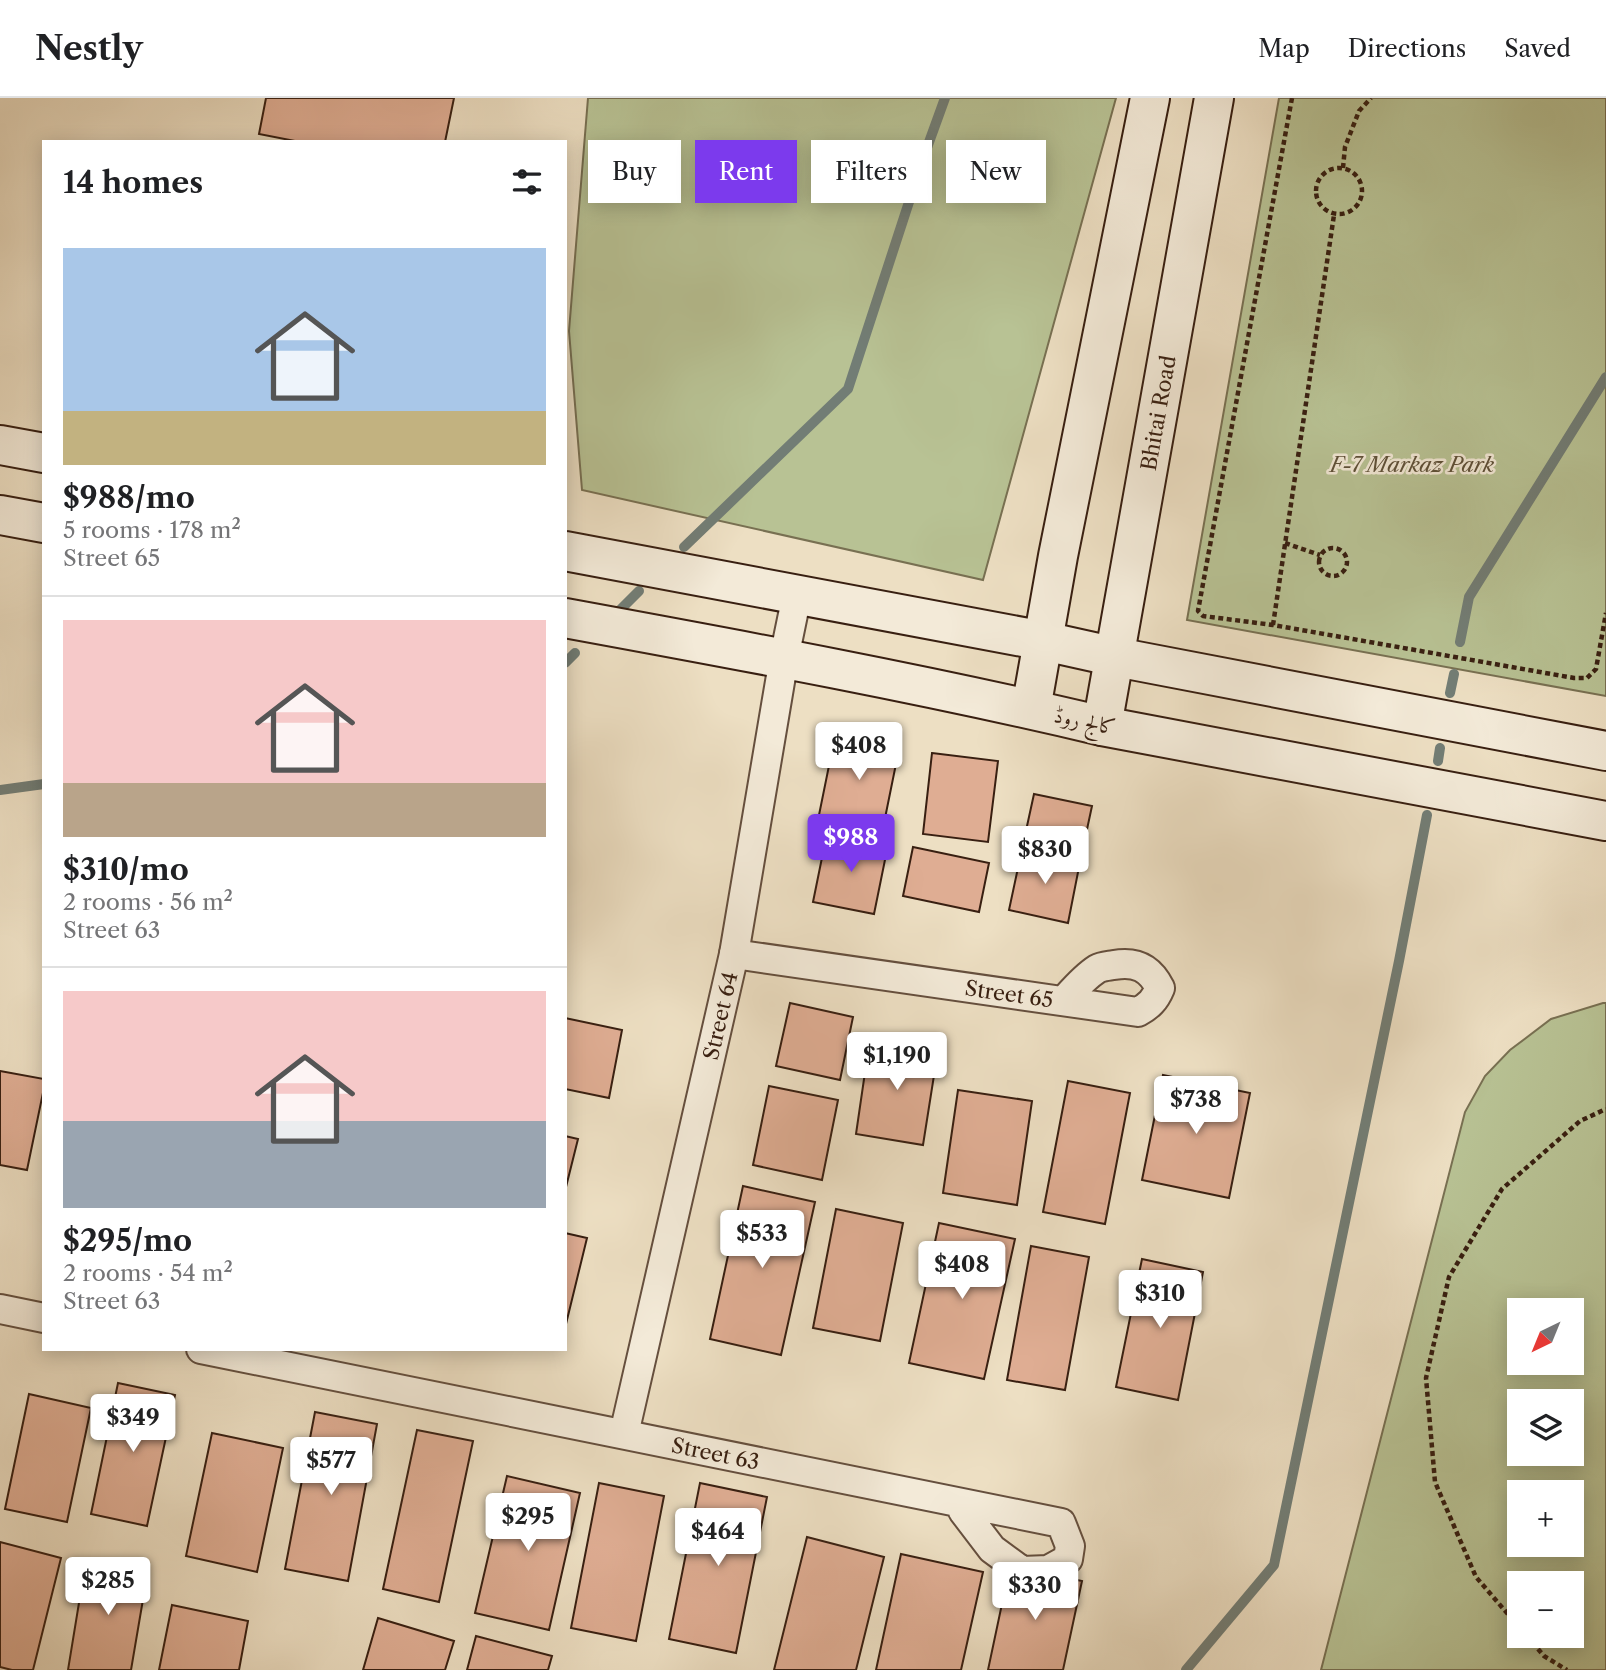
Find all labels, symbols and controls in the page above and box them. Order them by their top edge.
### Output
text: Nestly [35,28,143,69]
text: Map [1258,34,1310,63]
text: Directions [1348,34,1466,63]
text: Saved [1504,34,1571,63]
chip: Buy [588,140,681,203]
chip: Rent [695,140,797,203]
chip: Filters [811,140,932,203]
chip: New [946,140,1046,203]
icon: filters [508,163,546,201]
text: 14 homes [63,164,203,201]
icon: home [242,293,368,419]
street label: Bhitai Road [1135,353,1180,473]
park label: F-7 Markaz Park [1328,452,1494,477]
text: $988/mo [63,479,195,516]
text: 5 rooms · 178 m² [63,516,241,544]
text: Street 65 [63,544,160,572]
icon: home [242,665,368,791]
street label: کالج روڈ [1050,702,1118,746]
pin: $408 [818,722,900,782]
text: $408 [831,731,887,759]
pin: $988 [810,814,892,874]
text: $988 [824,823,878,851]
pin: $830 [1004,826,1086,886]
text: $830 [1018,835,1072,863]
text: $310/mo [63,851,189,888]
text: 2 rooms · 56 m² [63,888,233,916]
text: Street 63 [63,916,160,944]
street label: Street 64 [698,969,742,1062]
street label: Street 65 [963,975,1055,1012]
pin: $1,190 [840,1032,954,1092]
icon: home [242,1036,368,1162]
text: $1,190 [863,1041,931,1069]
pin: $738 [1155,1076,1237,1136]
text: $738 [1170,1085,1222,1113]
pin: $533 [721,1210,803,1270]
text: $533 [736,1219,788,1247]
text: $295/mo [63,1222,192,1259]
pin: $408 [921,1242,1003,1301]
text: $408 [934,1250,990,1278]
text: 2 rooms · 54 m² [63,1259,233,1287]
pin: $310 [1119,1270,1201,1330]
text: $310 [1135,1279,1185,1307]
text: Street 63 [63,1287,160,1315]
north arrow [1507,1298,1584,1376]
map controls [1507,1298,1584,1648]
button: layers [1507,1389,1584,1466]
pin: $349 [92,1394,174,1454]
text: $349 [106,1403,160,1431]
street label: Street 63 [669,1432,762,1474]
pin: $577 [290,1438,372,1497]
text: $577 [306,1446,356,1474]
button: + [1507,1480,1584,1557]
pin: $295 [487,1494,569,1553]
text: $295 [502,1502,554,1530]
pin: $464 [677,1508,759,1568]
text: $464 [691,1517,745,1545]
pin: $285 [67,1558,149,1617]
pin: $330 [994,1562,1076,1622]
text: $285 [81,1566,135,1594]
text: $330 [1008,1571,1062,1599]
button: − [1507,1571,1584,1648]

